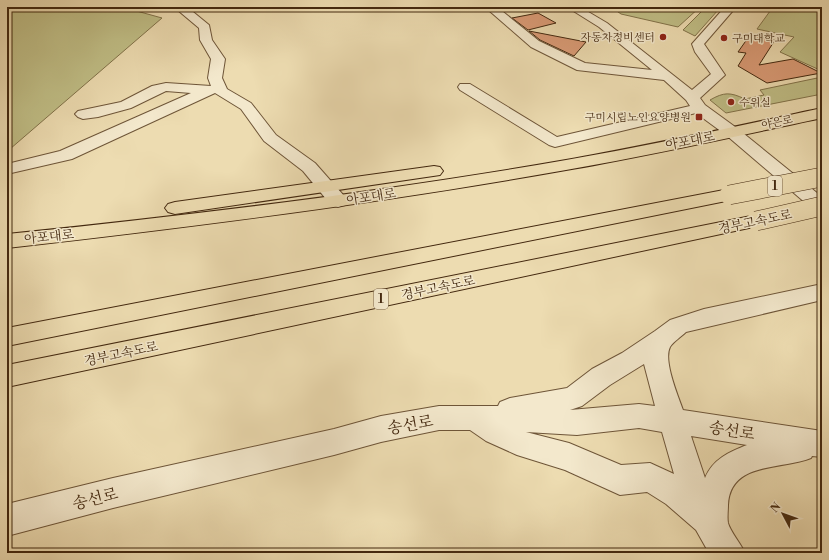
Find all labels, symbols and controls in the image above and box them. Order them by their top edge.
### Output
place label: 자동차정비센터 [581,31,655,45]
marker: 자동차정비센터 [658,32,668,42]
place label: 구미대학교 [732,32,786,46]
marker: 구미대학교 [719,33,729,43]
place label: 수위실 [739,96,771,110]
marker: 수위실 [726,97,736,107]
place label: 구미시립노인요양병원 [585,111,691,125]
marker: 구미시립노인요양병원 [694,112,704,122]
street label: 야은로 [760,113,795,133]
street label: 아포대로 [664,128,717,154]
road number: 1 [768,176,782,196]
street label: 아포대로 [345,185,398,209]
street label: 경부고속도로 [717,206,794,238]
street label: 아포대로 [23,226,75,248]
street label: 경부고속도로 [400,272,477,304]
road number: 1 [374,289,388,309]
street label: 경부고속도로 [83,338,160,370]
street label: 송선로 [386,411,435,439]
street label: 송선로 [707,417,757,445]
street label: 송선로 [70,484,121,514]
north arrow [763,494,803,534]
text: N [768,500,785,516]

